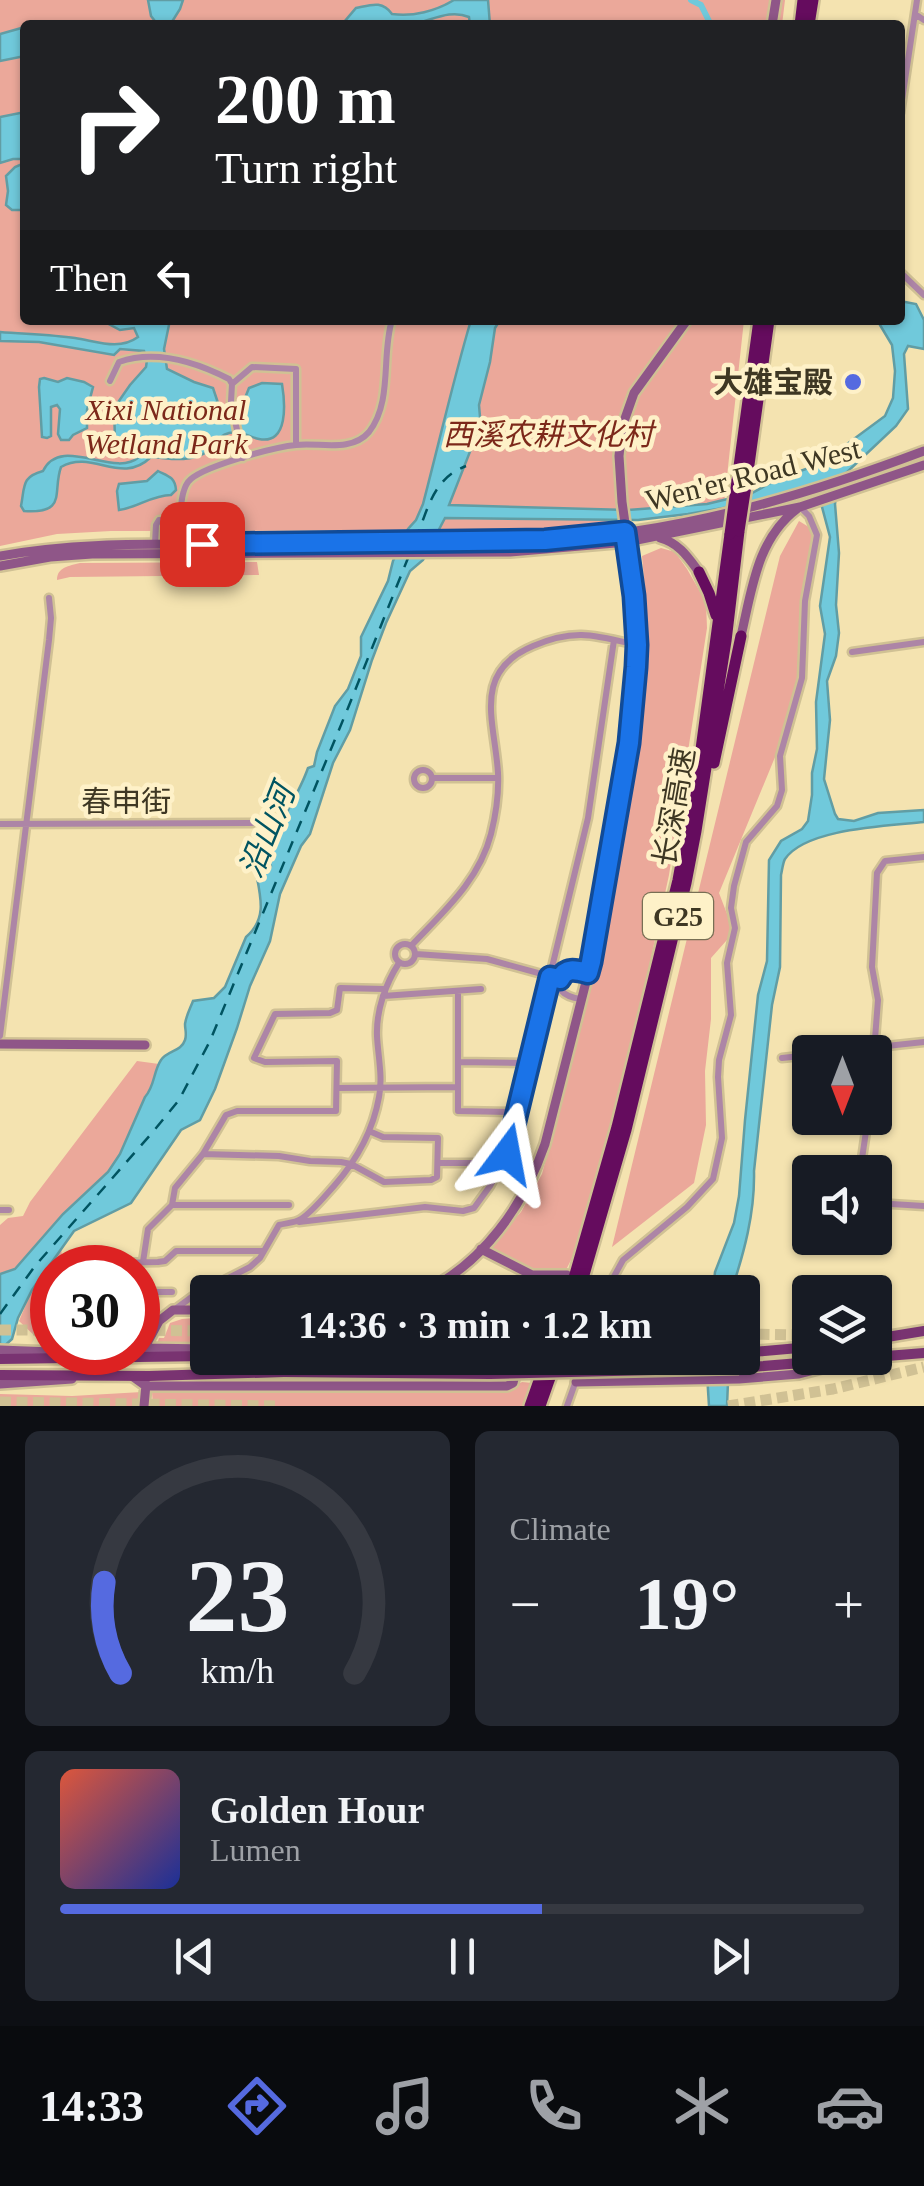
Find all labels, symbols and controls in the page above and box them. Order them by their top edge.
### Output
icon: right [50,60,180,190]
text: 200 m [215,61,396,138]
text: Turn right [215,143,397,193]
icon: left [148,250,203,305]
text: Then [50,257,128,299]
place label: 大雄宝殿 [713,366,833,399]
marker: 大雄宝殿 [842,371,864,393]
park label: Xixi National Wetland Park [84,393,248,460]
park label: 西溪农耕文化村 [443,418,657,451]
street label: Wen'er Road West [642,431,864,517]
pin [160,502,245,587]
icon: arrive [175,517,230,572]
street label: 长深高速 [647,745,701,869]
water label: 沿山河 [232,774,304,882]
street label: 春申街 [81,785,171,818]
road number: G25 [643,893,713,939]
north arrow [792,1035,892,1135]
map controls [792,1035,892,1375]
position arrow [455,1102,559,1206]
button: sound [792,1155,892,1255]
speed limit sign: 30 [30,1245,160,1375]
button: layers [792,1275,892,1375]
text: 14:36 · 3 min · 1.2 km [298,1304,652,1346]
text: Climate [510,1511,611,1547]
text: 23 [185,1538,289,1653]
text: 19° [634,1562,739,1645]
text: − [510,1574,541,1635]
text: + [833,1574,864,1635]
text: km/h [201,1651,274,1691]
text: Golden Hour [210,1789,424,1831]
text: Lumen [210,1832,301,1868]
icon: previous [167,1929,222,1984]
icon: pause [435,1929,490,1984]
icon: next [703,1929,758,1984]
icon: directions [222,2071,292,2141]
icon: music [370,2071,440,2141]
icon: phone [519,2071,589,2141]
icon: climate [667,2071,737,2141]
icon: car [815,2071,885,2141]
text: 14:33 [39,2081,144,2131]

